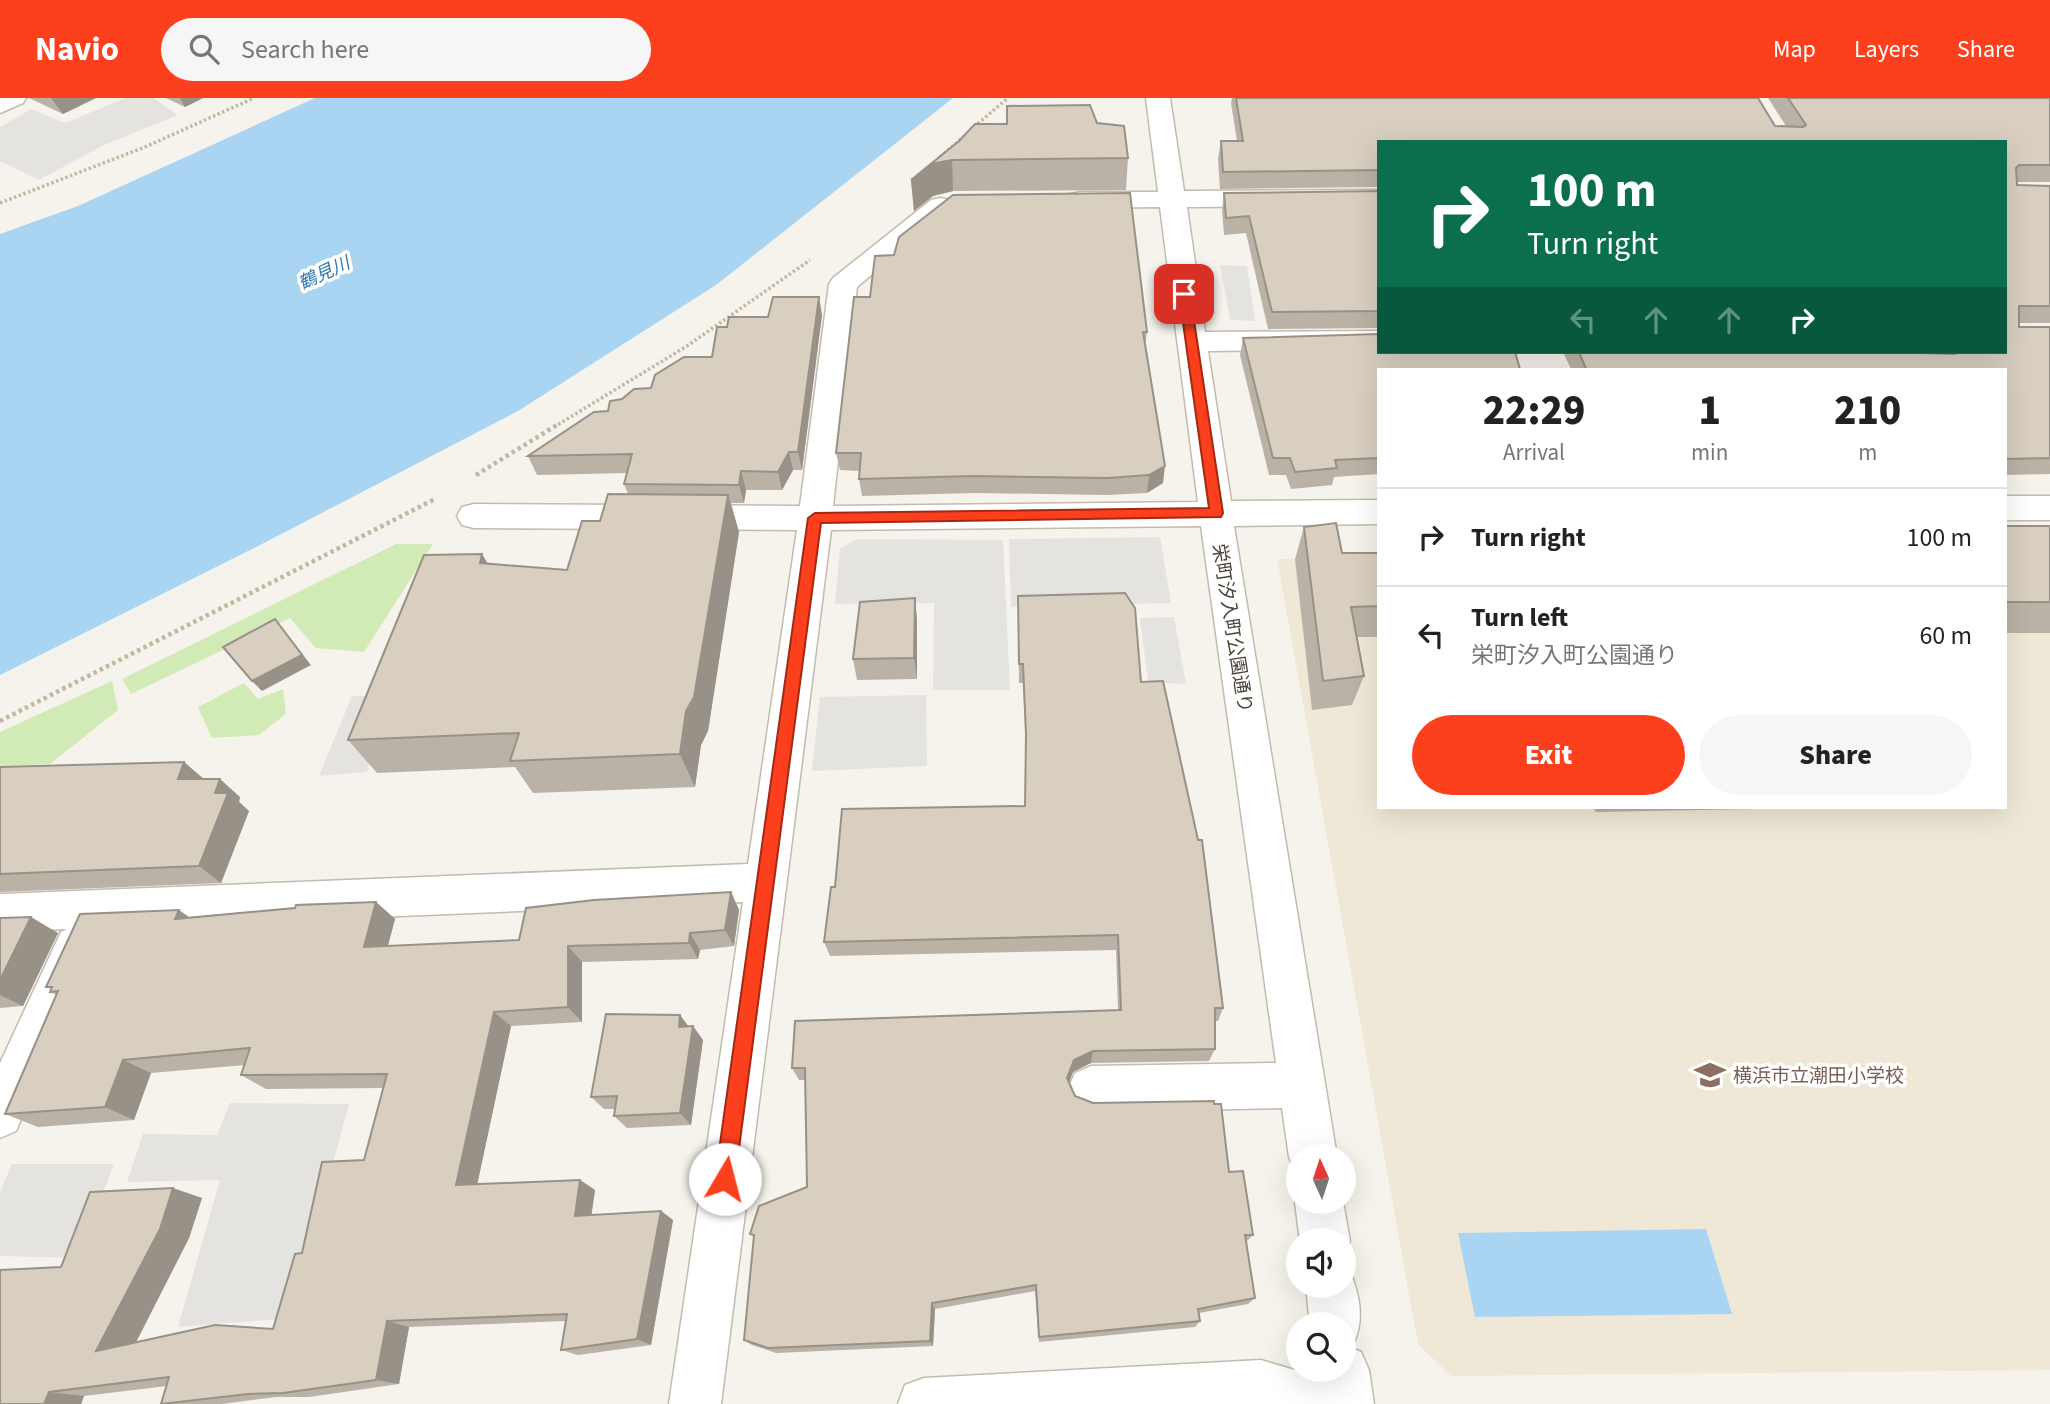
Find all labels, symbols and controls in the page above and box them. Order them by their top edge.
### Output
search box [161,18,651,81]
text: Navio [35,26,119,73]
icon: search [185,30,223,68]
text: Search here [241,31,369,68]
text: Map [1773,32,1816,67]
text: Layers [1854,32,1919,67]
text: Share [1957,32,2015,67]
text: 100 m [1527,156,1656,226]
icon: right [1412,168,1503,259]
text: Turn right [1527,221,1658,267]
water label: 鶴見川 [294,250,356,296]
pin [1154,264,1214,324]
icon: arrive [1165,275,1203,313]
icon: left [1564,301,1602,339]
icon: ahead [1637,301,1675,339]
icon: ahead [1710,301,1748,339]
icon: right [1783,301,1821,339]
text: 22:29 [1483,381,1585,441]
text: 1 [1698,381,1721,441]
text: 210 [1834,381,1901,441]
text: Arrival [1503,436,1565,469]
text: min [1691,436,1728,469]
text: m [1858,436,1877,469]
icon: right [1412,518,1450,556]
text: Turn right [1471,519,1586,556]
text: 100 m [1906,519,1972,556]
street label: 栄町汐入町公園通り [1205,542,1258,715]
text: Turn left [1471,599,1568,636]
icon: left [1412,616,1450,654]
text: 60 m [1919,617,1972,654]
text: 栄町汐入町公園通り [1471,639,1678,672]
button: Exit [1412,715,1685,795]
button: Share [1699,715,1972,795]
school or university icon: 横浜市立潮田小学校 [1693,1058,1727,1092]
place label: 横浜市立潮田小学校 [1733,1063,1904,1090]
position arrow [688,1142,762,1216]
north arrow [1286,1144,1356,1214]
map controls [1286,1144,1356,1382]
button: sound [1286,1228,1356,1298]
button: search [1286,1312,1356,1382]

